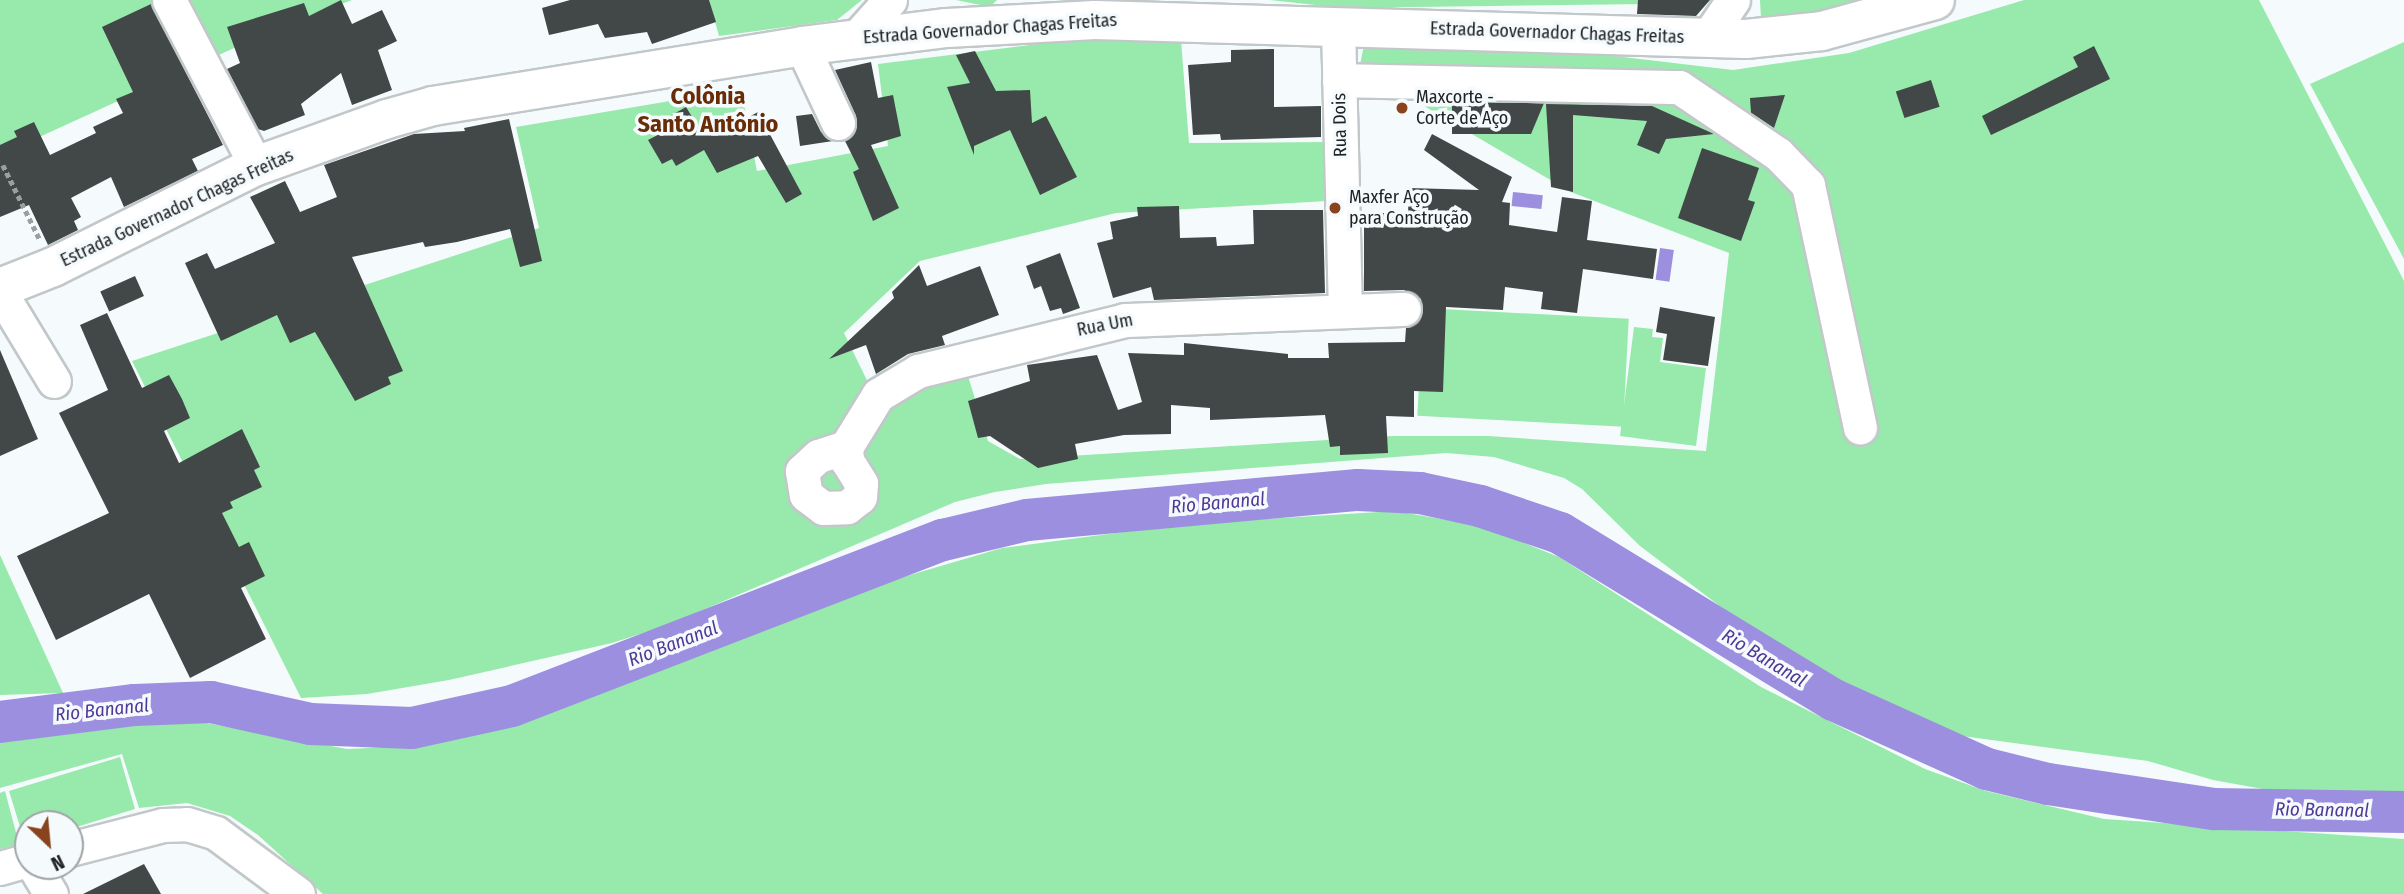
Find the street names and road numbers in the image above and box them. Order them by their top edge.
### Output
street label: Estrada Governador Chagas Freitas [862,9,1118,49]
street label: Estrada Governador Chagas Freitas [1430,18,1684,48]
street label: Rua Dois [1329,93,1351,157]
street label: Estrada Governador Chagas Freitas [57,144,297,272]
street label: Rua Um [1075,309,1135,341]

